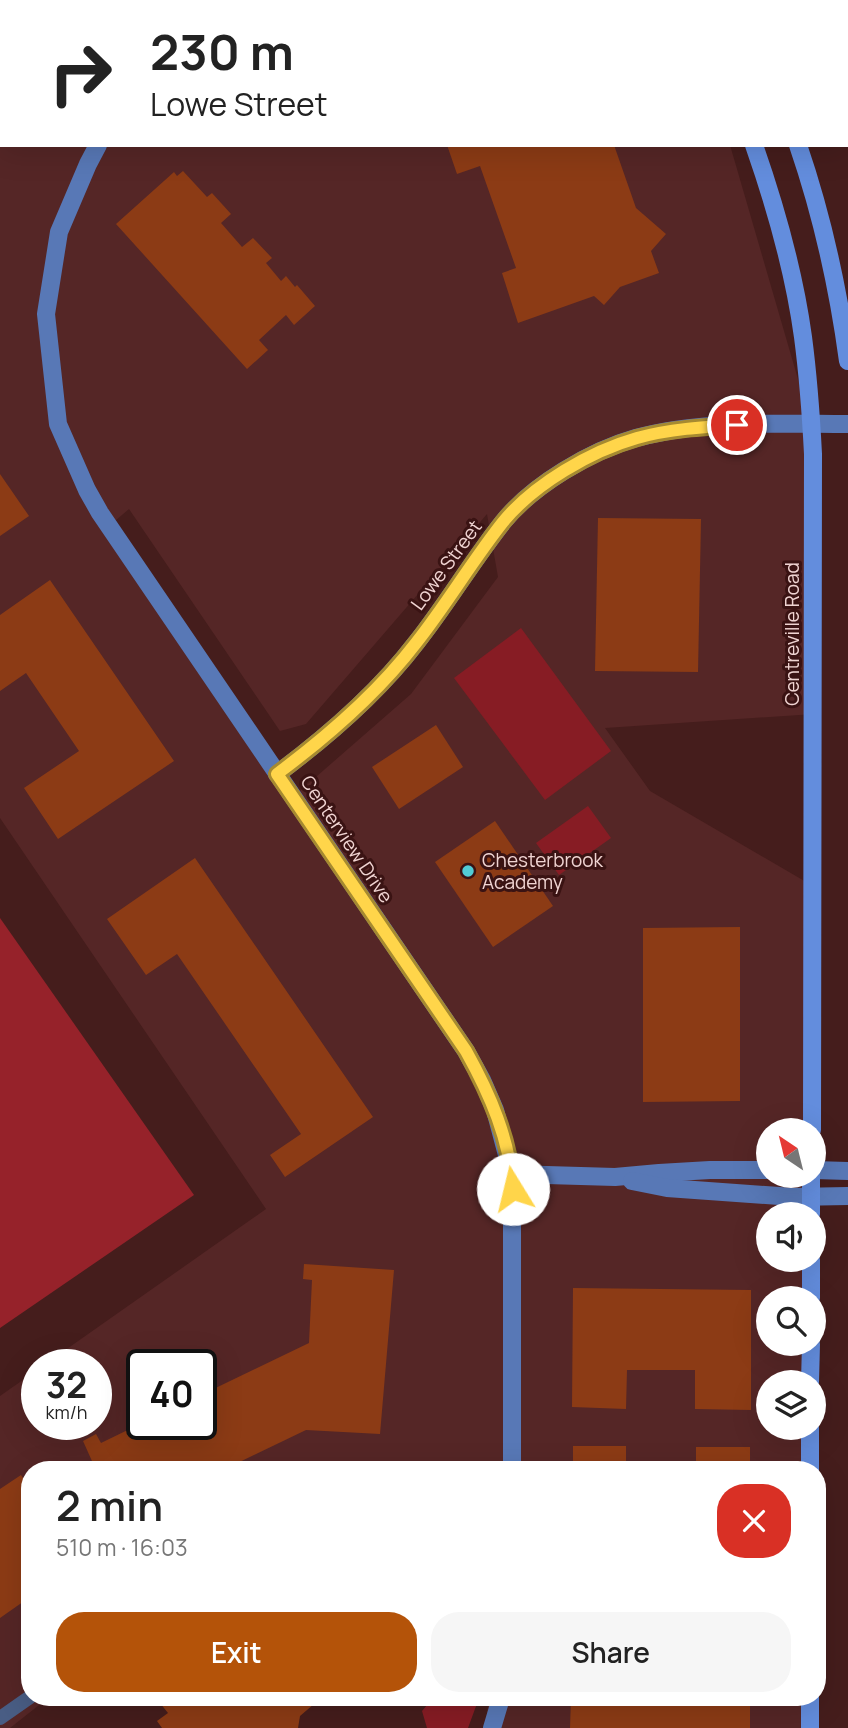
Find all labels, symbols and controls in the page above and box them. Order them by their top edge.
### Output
text: 230 m [150,18,294,85]
icon: right [35,28,126,119]
text: Lowe Street [150,82,328,126]
pin [707,395,767,455]
icon: arrive [718,406,756,444]
street label: Lowe Street [404,515,488,615]
street label: Centreville Road [779,562,805,706]
street label: Centerview Drive [295,770,399,908]
place label: Chesterbrook Academy [482,847,604,895]
marker: Chesterbrook Academy [460,863,476,879]
north arrow [756,1118,826,1188]
map controls [756,1118,826,1440]
position arrow [476,1152,550,1226]
button: sound [756,1202,826,1272]
button: search [756,1286,826,1356]
speed limit sign: 40 [126,1349,217,1440]
text: 32 [46,1361,87,1409]
button: layers [756,1370,826,1440]
text: km/h [46,1400,87,1424]
text: 2 min [56,1476,163,1534]
button: close [717,1484,791,1558]
text: 510 m · 16:03 [56,1531,188,1563]
button: Exit [56,1612,417,1692]
button: Share [431,1612,791,1692]

